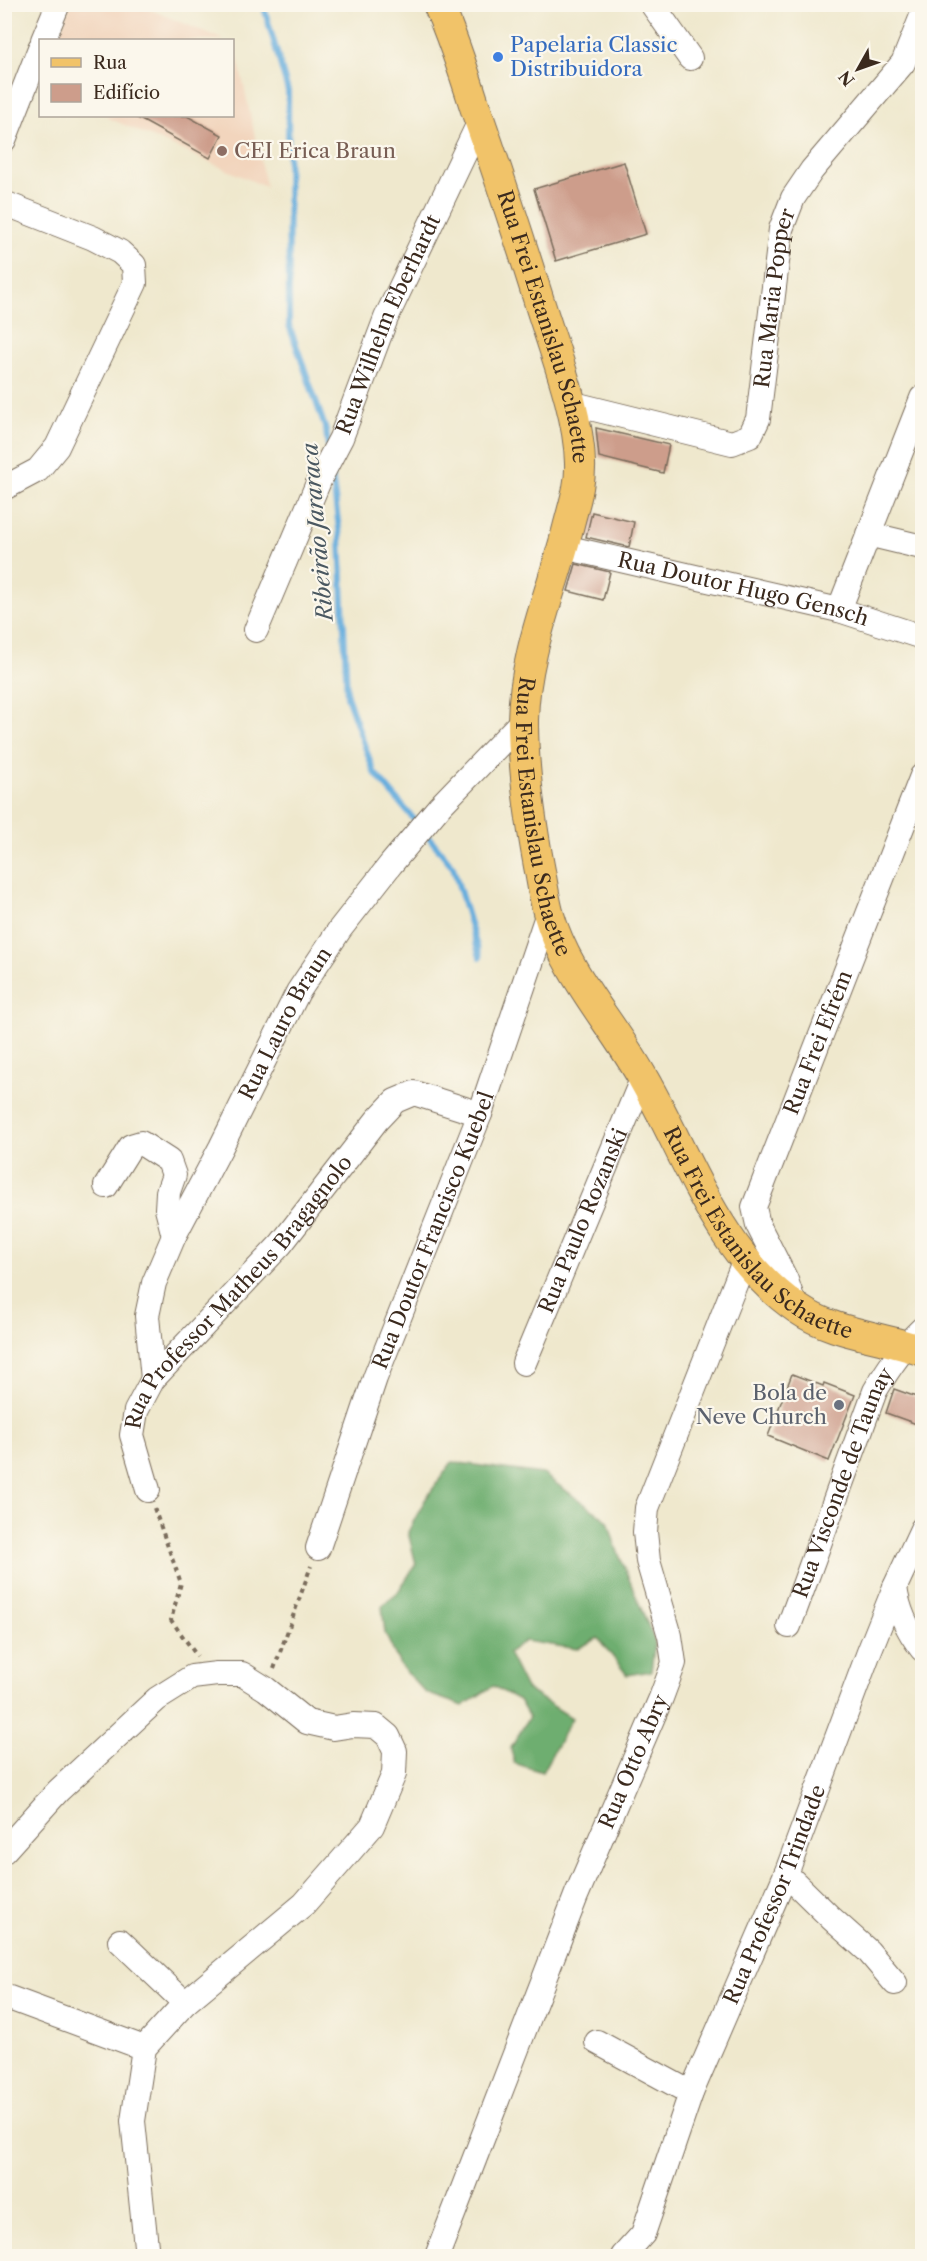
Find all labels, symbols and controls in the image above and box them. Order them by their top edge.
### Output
place label: Papelaria Classic Distribuidora [510,32,678,81]
legend [39,39,234,117]
north arrow [828,39,888,99]
marker: Papelaria Classic Distribuidora [491,50,505,64]
text: Rua [93,52,127,74]
text: N [834,67,859,90]
text: Edifício [93,82,160,104]
place label: CEI Erica Braun [234,138,396,163]
marker: CEI Erica Braun [215,144,229,158]
street label: Rua Frei Estanislau Schaette [492,187,593,464]
street label: Rua Maria Popper [749,204,800,389]
street label: Rua Wilhelm Eberhardt [330,210,446,438]
water label: Ribeirão Jararaca [296,442,339,624]
street label: Rua Doutor Hugo Gensch [615,547,872,631]
street label: Rua Frei Estanislau Schaette [511,675,577,960]
street label: Rua Lauro Braun [233,942,336,1104]
street label: Rua Frei Efrém [778,966,857,1118]
street label: Rua Doutor Francisco Kuebel [367,1088,499,1373]
street label: Rua Frei Estanislau Schaette [659,1122,856,1344]
street label: Rua Paulo Rozanski [533,1124,632,1317]
street label: Rua Professor Matheus Bragagnolo [120,1150,357,1431]
street label: Rua Visconde de Taunay [787,1362,898,1601]
place label: Bola de Neve Church [696,1380,827,1429]
marker: Bola de Neve Church [832,1398,846,1412]
street label: Rua Otto Abry [593,1690,673,1832]
street label: Rua Professor Trindade [718,1781,830,2008]

